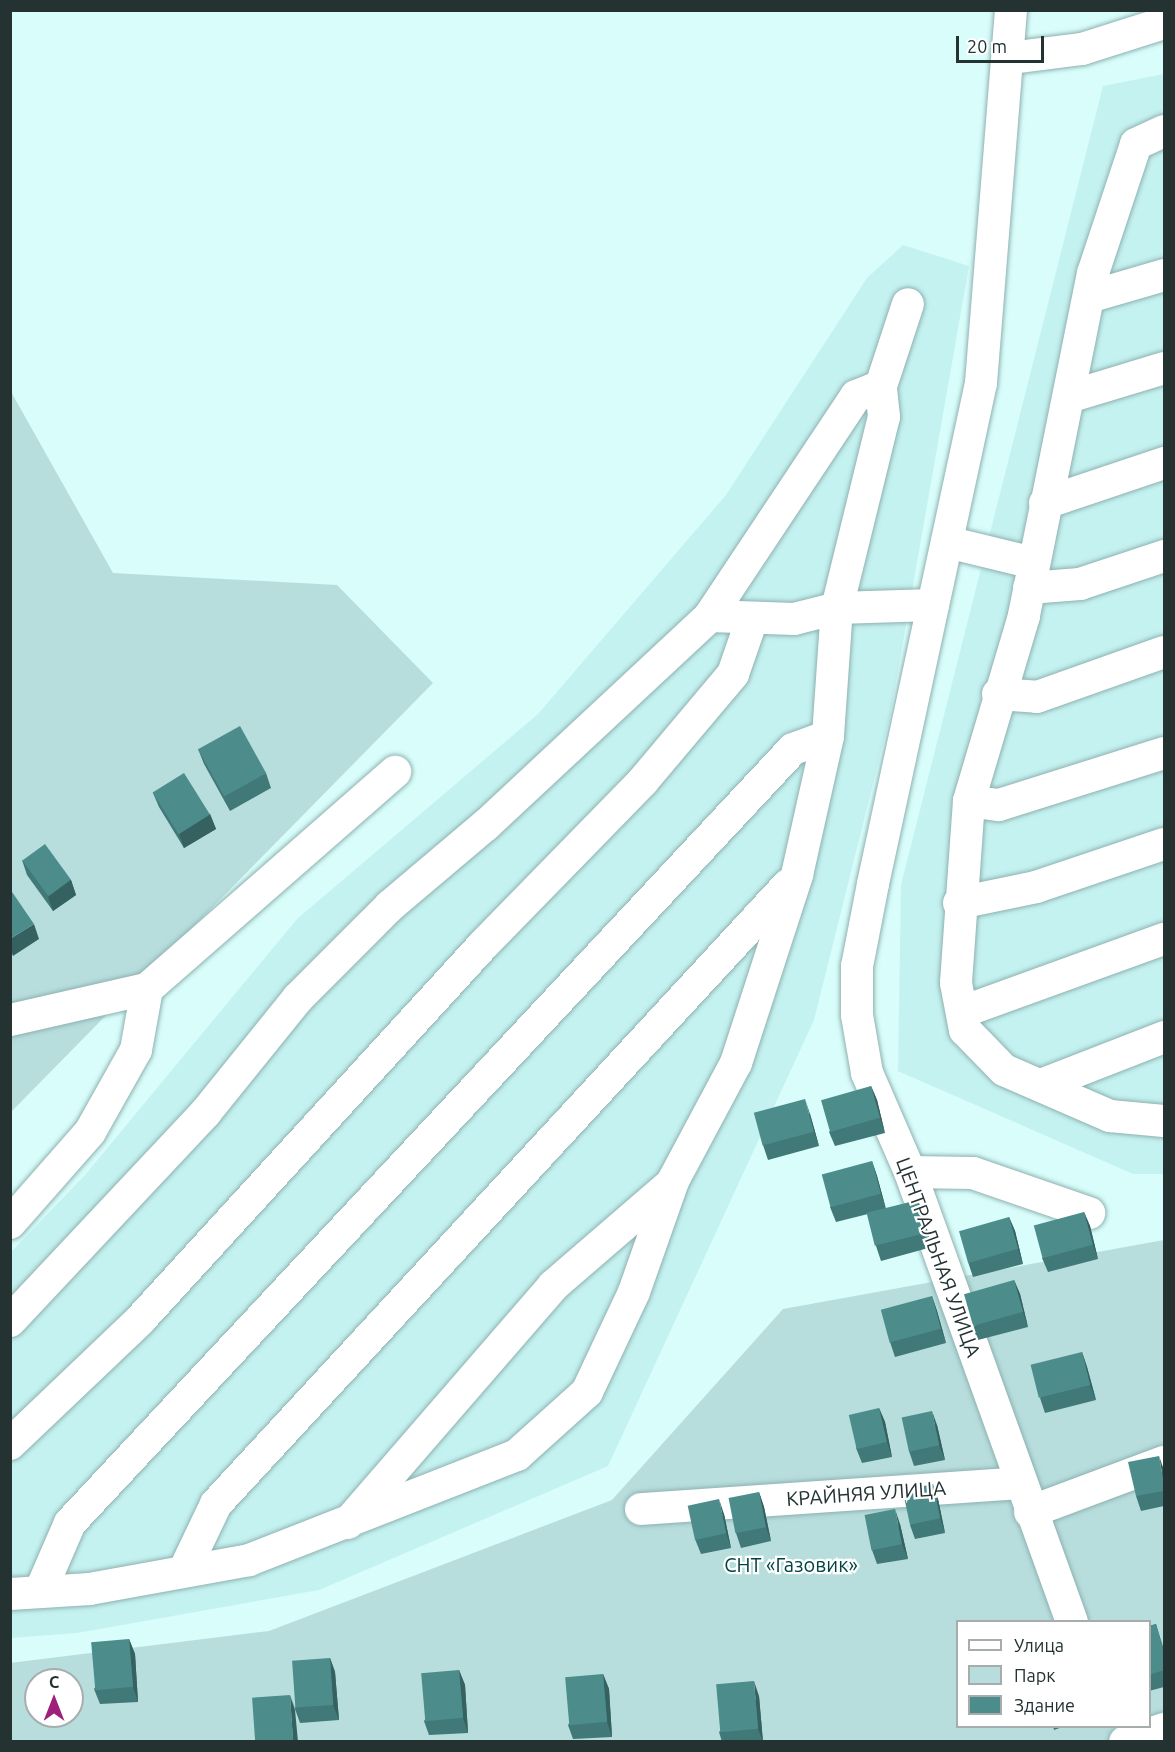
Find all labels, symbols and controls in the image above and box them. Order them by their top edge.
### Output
scale bar [959,24,1048,62]
text: 20 m [967,36,1007,56]
street label: ЦЕНТРАЛЬНАЯ УЛИЦА [892,1154,986,1360]
street label: КРАЙНЯЯ УЛИЦА [785,1475,947,1511]
park label: СНТ «Газовик» [724,1552,858,1576]
legend [956,1620,1151,1728]
text: Улица [1014,1635,1064,1655]
text: Парк [1014,1665,1055,1685]
north arrow [24,1668,84,1728]
text: С [49,1673,59,1691]
text: Здание [1014,1695,1075,1715]

